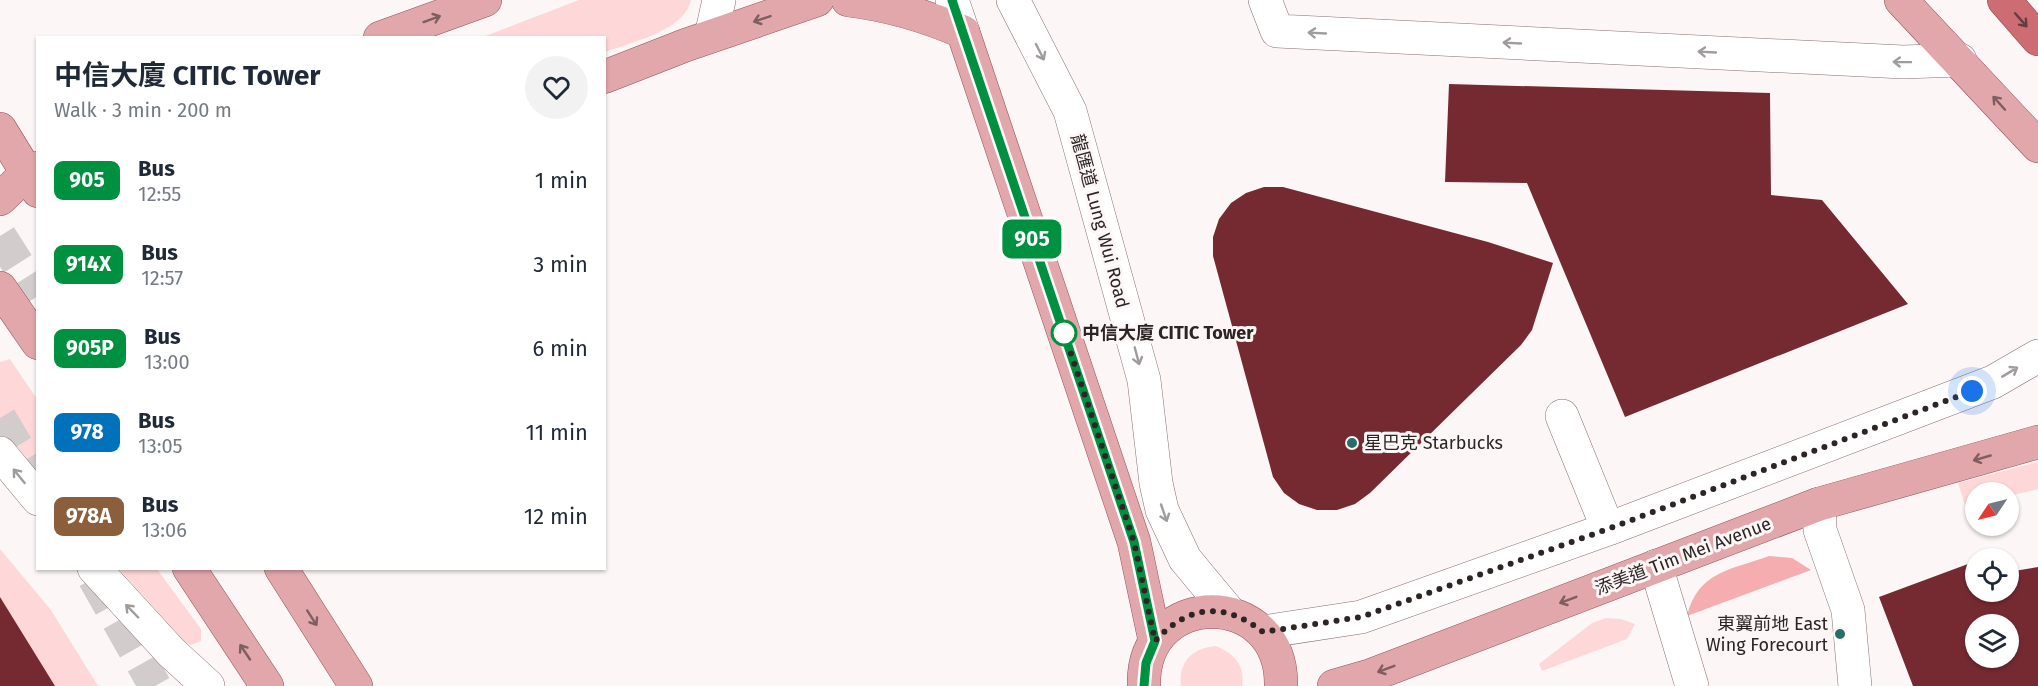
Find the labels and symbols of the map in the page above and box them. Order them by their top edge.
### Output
one-way arrow [423,12,441,23]
one-way arrow [2014,12,2028,27]
one-way arrow [753,14,772,25]
one-way arrow [1308,28,1328,39]
one-way arrow [1503,37,1522,48]
one-way arrow [1034,43,1046,60]
one-way arrow [1697,47,1717,58]
one-way arrow [1892,56,1912,68]
one-way arrow [1992,96,2006,111]
street label: 龍匯道 Lung Wui Road [1066,132,1134,310]
line badge: 905 [998,220,1066,258]
marker: 中信大廈 CITIC Tower [1051,320,1077,346]
place label: 中信大廈 CITIC Tower [1082,322,1254,344]
one-way arrow [1132,347,1144,366]
one-way arrow [2001,366,2018,378]
your location [1957,376,1987,406]
place label: 星巴克 Starbucks [1364,432,1503,454]
marker: 星巴克 Starbucks [1345,436,1359,450]
one-way arrow [1973,453,1992,465]
one-way arrow [12,468,25,484]
north arrow [1965,482,2019,536]
one-way arrow [1160,503,1171,522]
street label: 添美道 Tim Mei Avenue [1592,512,1774,600]
one-way arrow [1559,595,1578,606]
one-way arrow [125,603,139,618]
one-way arrow [307,609,319,626]
place label: 東翼前地 East Wing Forecourt [1706,613,1828,656]
marker: 東翼前地 East Wing Forecourt [1833,627,1847,641]
one-way arrow [239,645,251,661]
one-way arrow [1377,665,1396,676]

